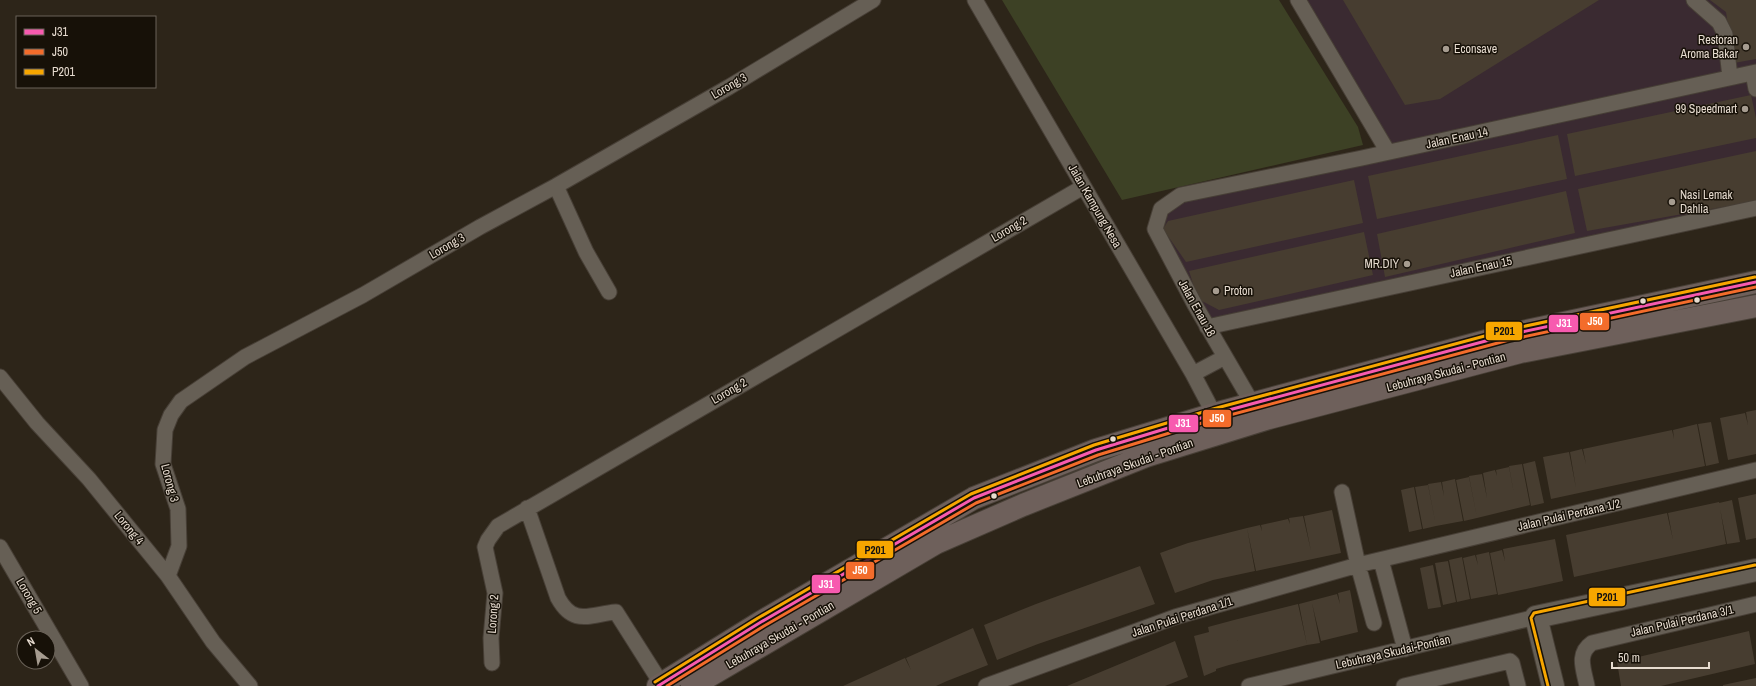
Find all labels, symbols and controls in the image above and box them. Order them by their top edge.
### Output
legend [16,16,156,88]
text: J31 [52,24,68,40]
place label: Restoran Aroma Bakar [1680,32,1739,62]
place label: Econsave [1454,41,1497,57]
marker: Restoran Aroma Bakar [1741,42,1751,52]
text: J50 [52,44,68,60]
marker: Econsave [1441,44,1451,54]
text: P201 [52,64,76,80]
street label: Lorong 3 [708,69,750,103]
place label: 99 Speedmart [1675,101,1737,117]
marker: 99 Speedmart [1740,104,1750,114]
street label: Jalan Enau 14 [1425,124,1490,152]
street label: Jalan Kampung Nesa [1065,161,1126,251]
place label: Nasi Lemak Dahlia [1680,187,1733,217]
marker: Nasi Lemak Dahlia [1667,197,1677,207]
street label: Lorong 2 [988,212,1030,246]
street label: Lorong 3 [426,229,468,263]
street label: Jalan Enau 15 [1449,253,1514,281]
place label: MR.DIY [1365,256,1399,272]
marker: MR.DIY [1402,259,1412,269]
street label: Jalan Enau 18 [1175,277,1219,339]
place label: Proton [1224,283,1253,299]
marker: Proton [1211,286,1221,296]
unlabelled marker [1692,295,1702,305]
unlabelled marker [1638,296,1648,306]
line badge: J50 [1579,312,1610,331]
line badge: J31 [1548,314,1579,333]
text: J50 [1587,314,1603,328]
text: J31 [1556,316,1572,330]
line badge: P201 [1485,321,1523,341]
text: P201 [1493,324,1515,338]
street label: Lebuhraya Skudai - Pontian [1385,348,1507,396]
street label: Lorong 2 [708,374,750,408]
line badge: J50 [1202,409,1232,428]
text: J50 [1209,411,1225,425]
line badge: J31 [1168,414,1199,433]
text: J31 [1175,416,1191,430]
unlabelled marker [1108,434,1118,444]
street label: Lebuhraya Skudai - Pontian [1075,435,1195,491]
street label: Lorong 3 [157,462,183,504]
unlabelled marker [989,491,999,501]
street label: Jalan Pulai Perdana 1/2 [1516,495,1622,535]
street label: Lorong 4 [111,508,148,549]
line badge: P201 [856,540,894,559]
text: P201 [864,543,886,557]
line badge: J50 [845,561,875,580]
text: J50 [852,563,868,577]
line badge: J31 [811,574,841,594]
street label: Lorong 5 [12,575,46,617]
text: J31 [818,577,834,591]
line badge: P201 [1588,587,1626,607]
text: P201 [1596,590,1618,604]
street label: Jalan Pulai Perdana 1/1 [1130,593,1235,641]
street label: Lorong 2 [484,594,502,634]
street label: Lebuhraya Skudai - Pontian [723,597,837,673]
street label: Jalan Pulai Perdana 3/1 [1629,601,1735,641]
north arrow [16,630,56,670]
street label: Lebuhraya Skudai-Pontian [1334,631,1452,673]
text: N [24,634,37,649]
scale bar [1612,644,1709,670]
text: 50 m [1618,650,1640,666]

